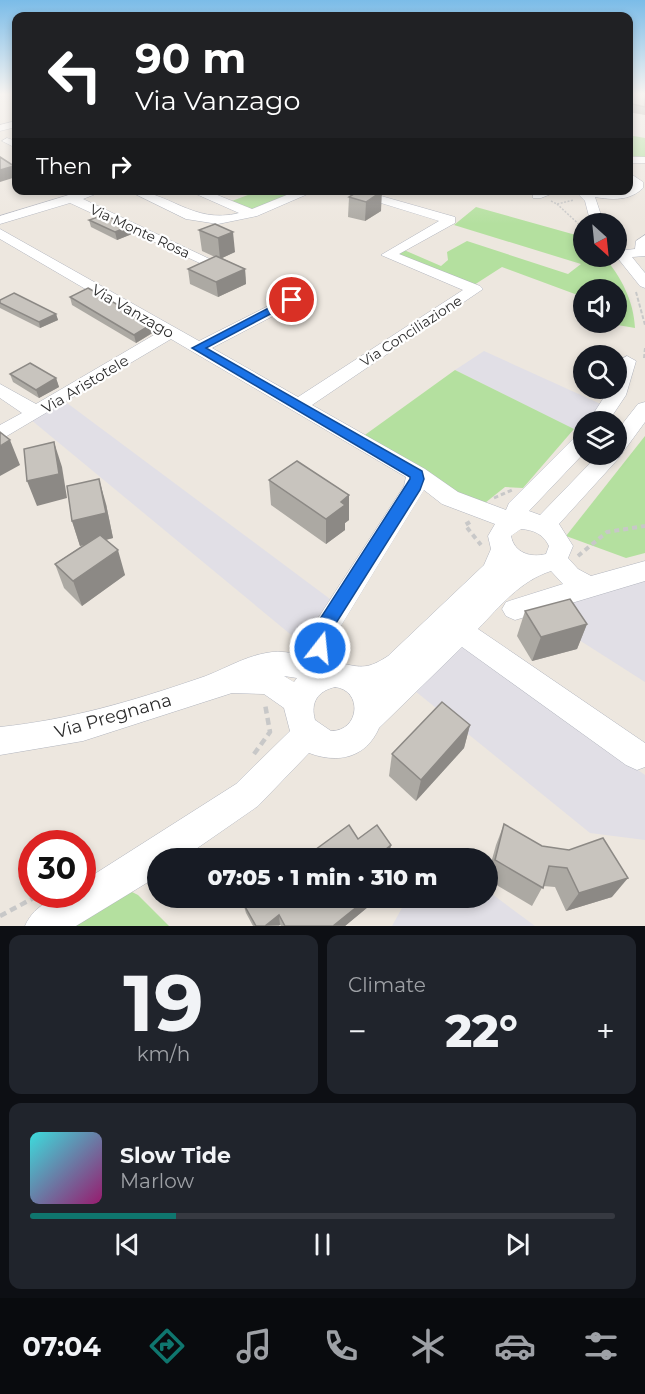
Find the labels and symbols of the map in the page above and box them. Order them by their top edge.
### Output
street label: Via Monte Rosa [87,200,193,262]
north arrow [573,213,627,267]
pin [266,274,317,325]
street label: Via Vanzago [88,280,178,342]
street label: Via Conciliazione [357,291,465,371]
street label: Via Aristotele [38,351,132,417]
position arrow [288,616,352,680]
street label: Via Pregnana [52,689,174,743]
speed limit sign: 30 [18,830,96,908]

